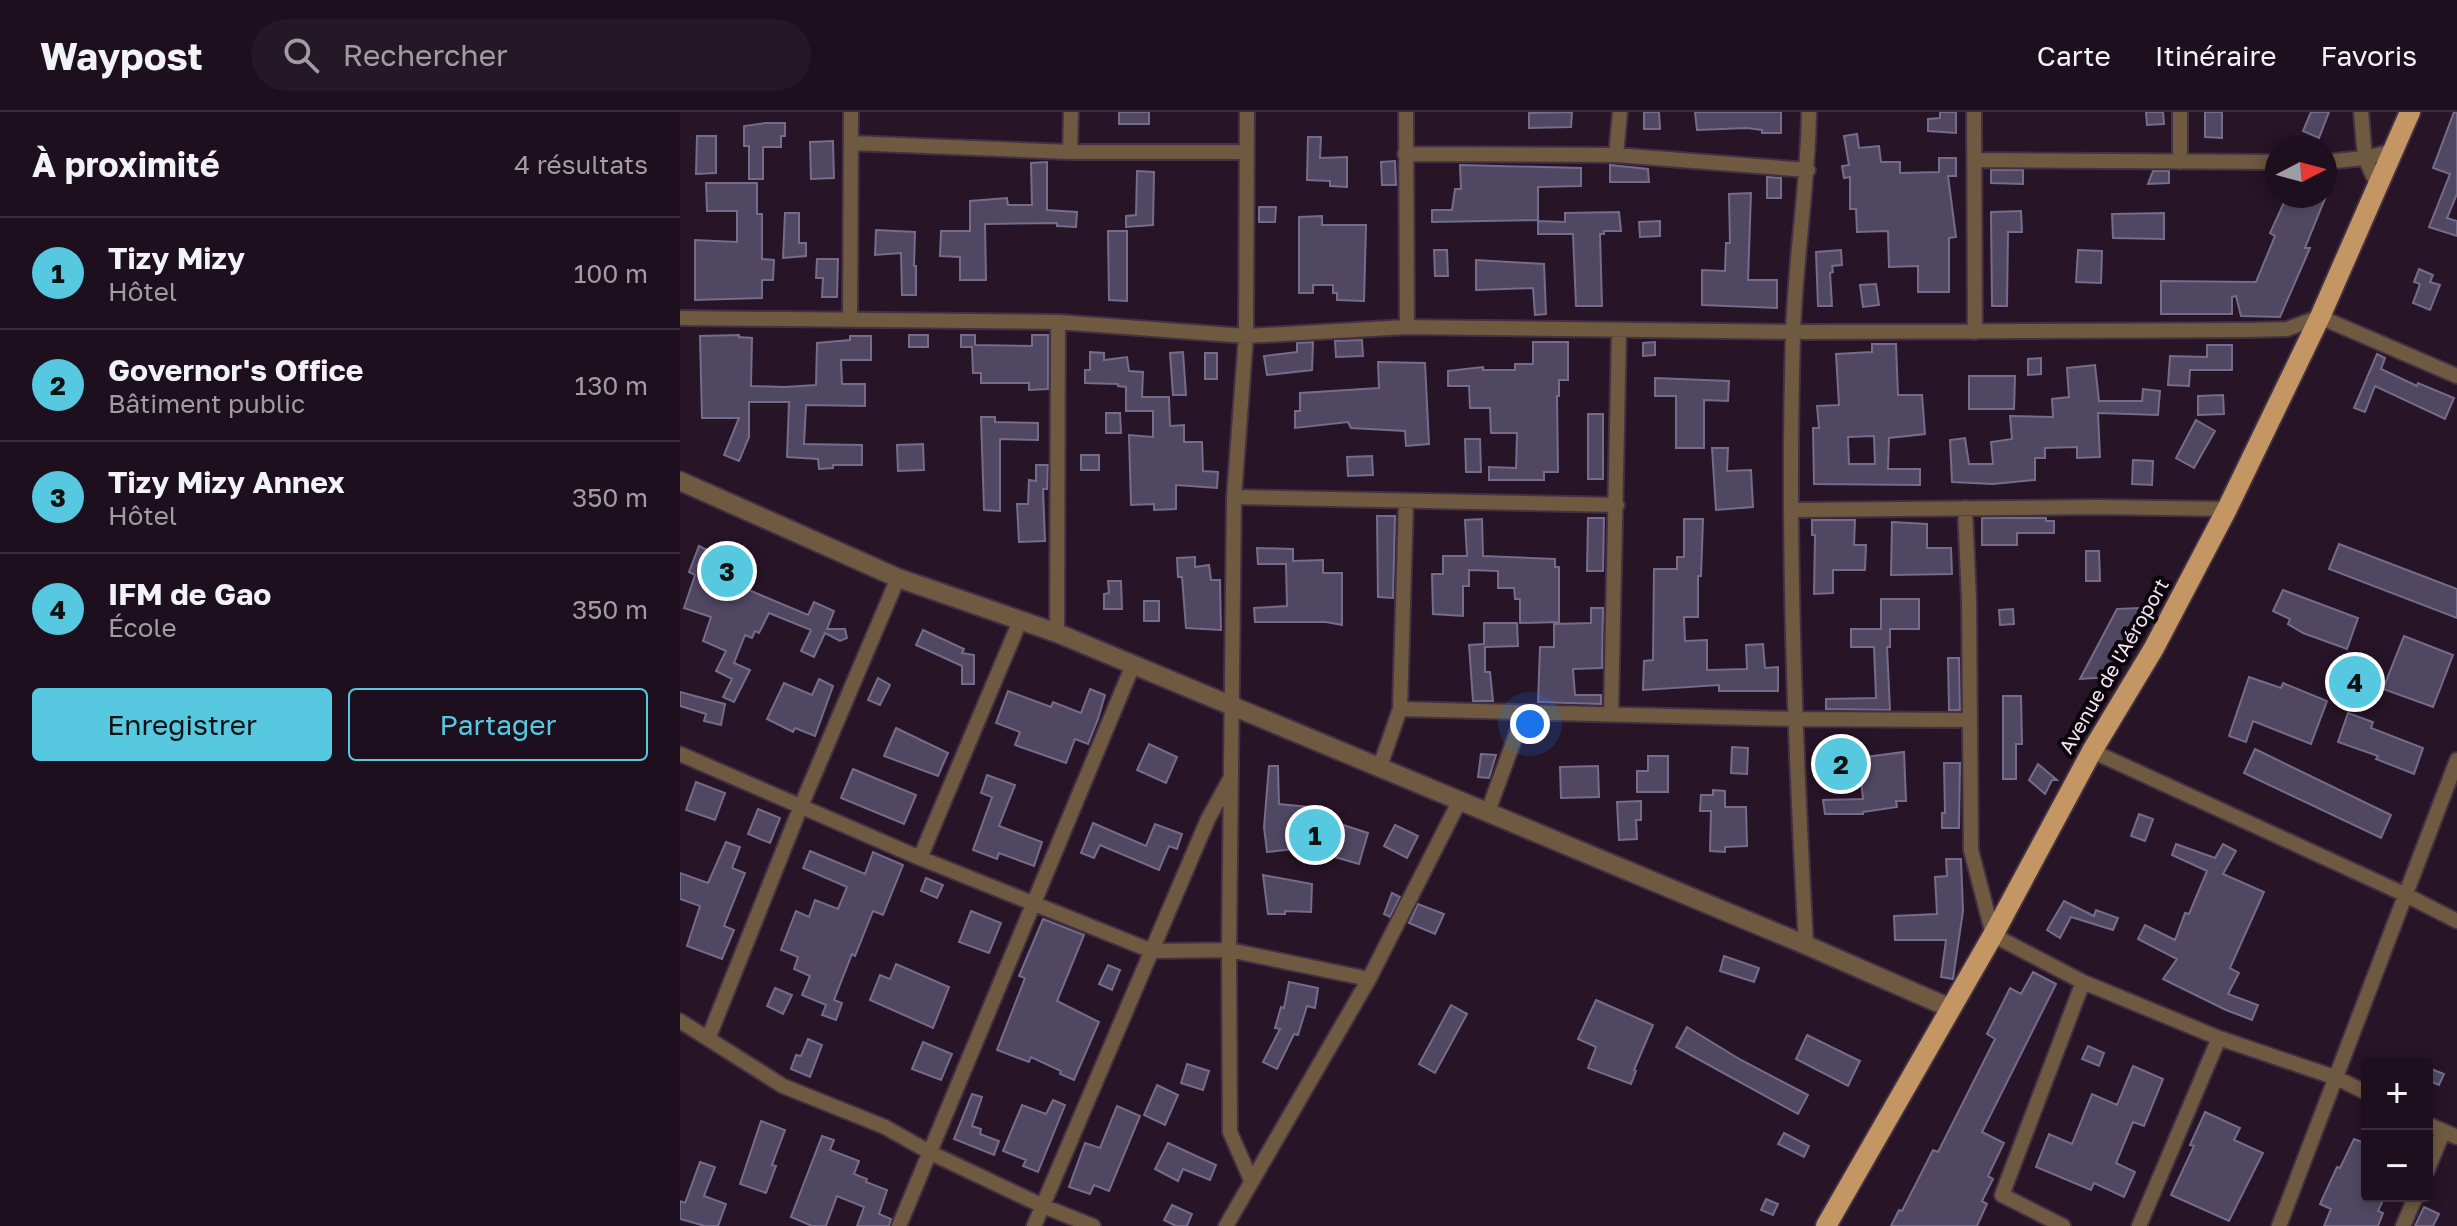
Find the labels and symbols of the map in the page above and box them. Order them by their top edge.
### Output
north arrow [2265,136,2337,208]
pin: 3 [701,541,753,601]
street label: Avenue de l'Aéroport [2053,574,2173,757]
pin: 4 [2329,652,2381,712]
your location [1510,704,1550,744]
pin: 2 [1815,734,1867,794]
pin: 1 [1289,805,1341,865]

